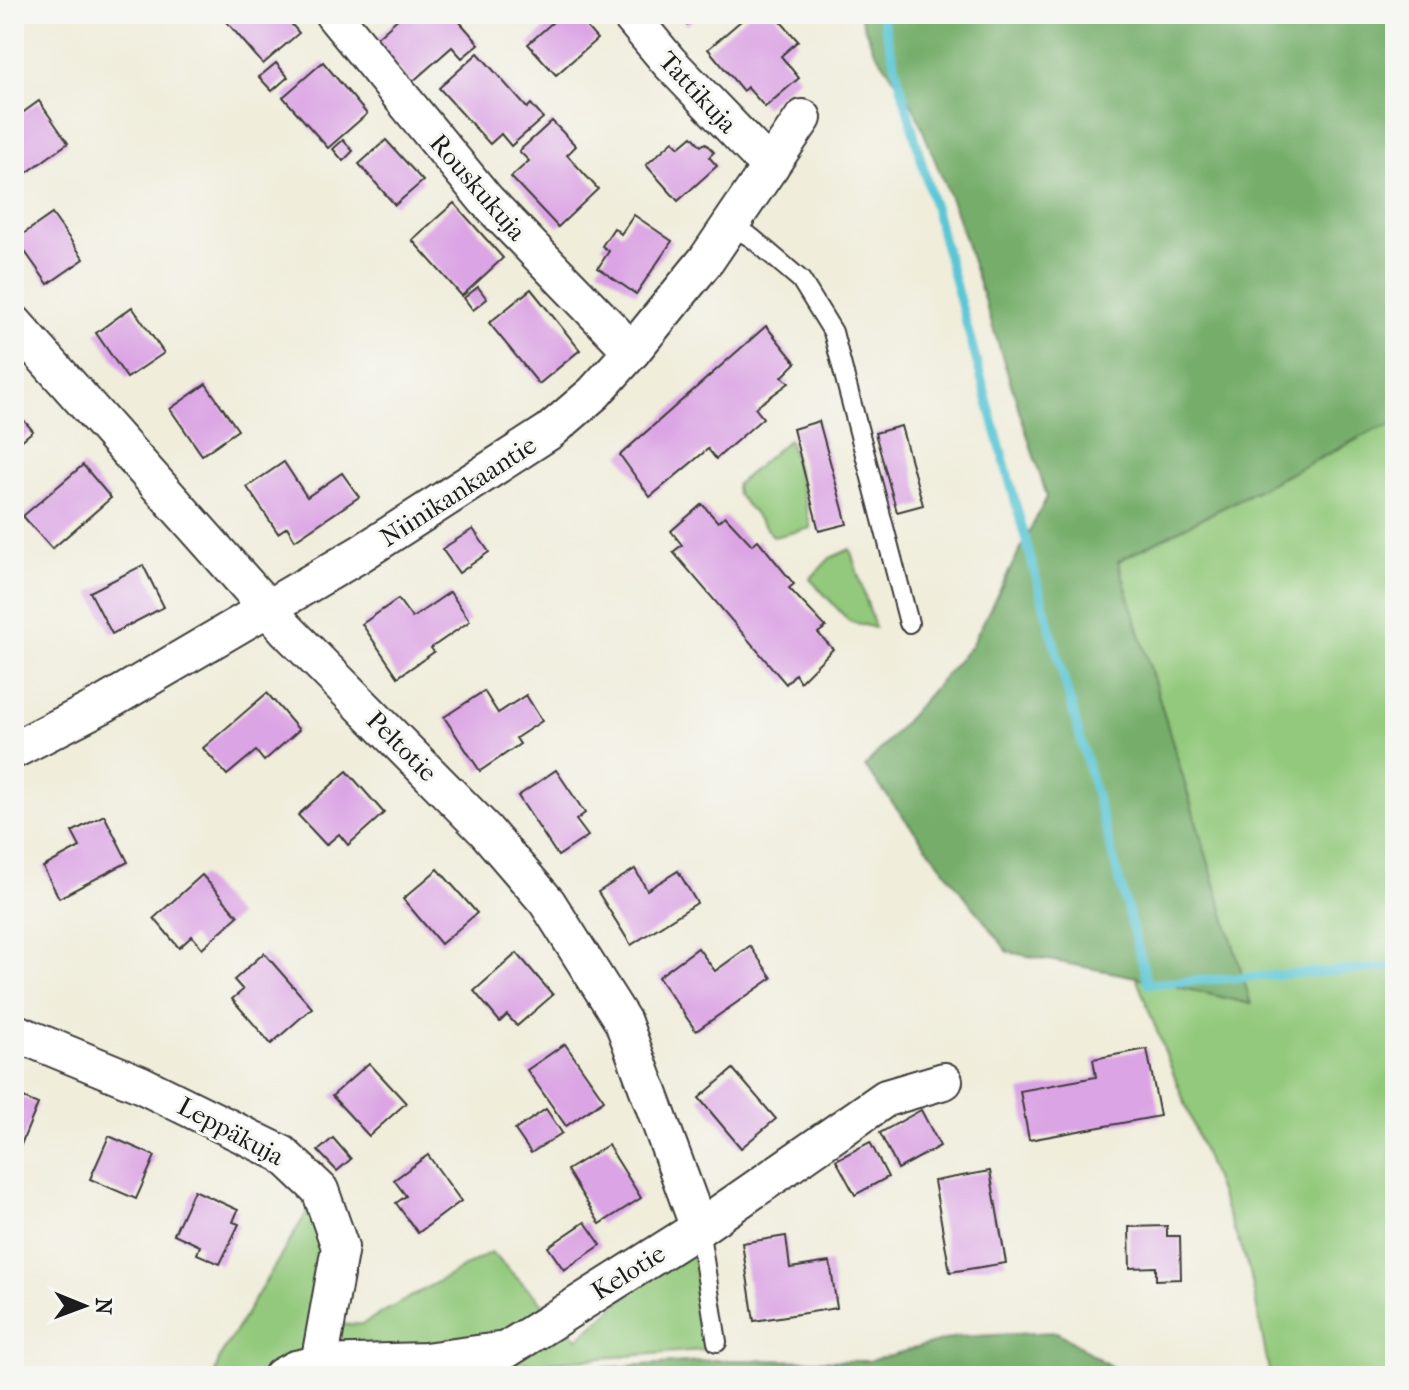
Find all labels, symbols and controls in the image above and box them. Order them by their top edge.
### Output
street label: Tattikuja [652,45,744,140]
street label: Rouskukuja [423,128,533,248]
street label: Niinikankaantie [374,429,542,553]
street label: Peltotie [360,705,443,788]
street label: Leppäkuja [172,1091,290,1173]
street label: Kelotie [586,1238,671,1307]
north arrow [44,1266,124,1346]
text: N [90,1298,116,1315]

